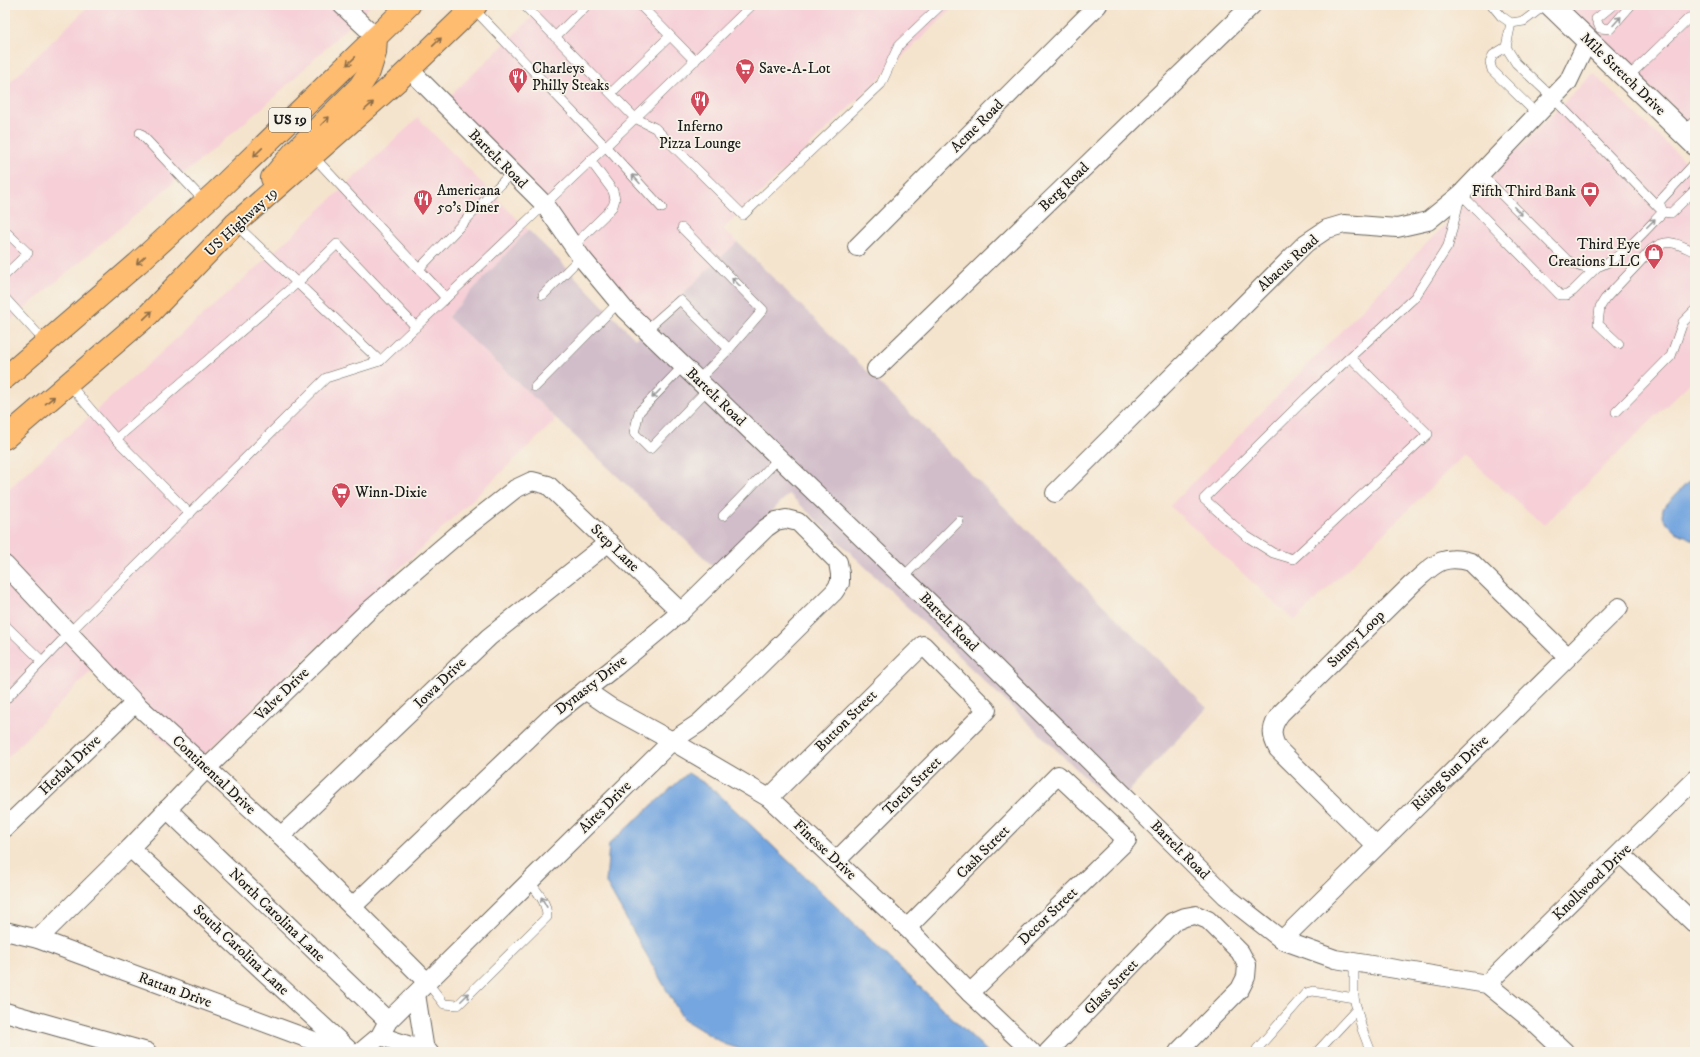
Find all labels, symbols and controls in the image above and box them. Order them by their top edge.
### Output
one-way arrow [1612,16,1622,26]
street label: Mile Stretch Drive [1576,28,1670,120]
one-way arrow [432,38,442,47]
one-way arrow [346,56,356,66]
supermarket icon: Save-A-Lot [734,57,756,85]
place label: Charleys Philly Steaks [532,59,609,95]
place label: Save-A-Lot [759,59,831,78]
restaurant icon: Charleys Philly Steaks [507,66,529,94]
restaurant icon: Inferno Pizza Lounge [689,89,711,117]
street label: Acme Road [946,95,1008,157]
one-way arrow [364,101,374,110]
road number: US 19 [269,108,311,132]
one-way arrow [320,116,330,126]
place label: Inferno Pizza Lounge [659,117,741,153]
street label: Bartelt Road [464,125,532,193]
one-way arrow [253,147,263,156]
street label: Berg Road [1035,158,1094,216]
one-way arrow [631,174,640,185]
bank icon: Fifth Third Bank [1579,180,1601,208]
place label: Americana 50's Diner [437,181,501,217]
place label: Fifth Third Bank [1472,182,1577,201]
street label: US Highway 19 [200,183,282,261]
restaurant icon: Americana 50's Diner [412,188,434,216]
one-way arrow [1513,206,1523,216]
one-way arrow [1646,218,1656,228]
street label: Abacus Road [1253,230,1323,295]
place label: Third Eye Creations LLC [1548,235,1640,271]
shop icon: Third Eye Creations LLC [1643,242,1665,270]
one-way arrow [136,256,147,265]
one-way arrow [731,277,741,287]
one-way arrow [143,310,153,319]
street label: Bartelt Road [682,364,750,431]
one-way arrow [651,389,661,399]
one-way arrow [45,395,55,404]
supermarket icon: Winn-Dixie [330,481,352,509]
place label: Winn-Dixie [354,483,427,502]
street label: Step Lane [587,520,643,576]
street label: Bartelt Road [915,588,983,656]
street label: Sunny Loop [1323,606,1389,672]
street label: Dynasty Drive [551,651,631,719]
street label: Iowa Drive [410,653,470,713]
street label: Valve Drive [250,663,313,725]
street label: Button Street [811,686,881,756]
street label: Herbal Drive [35,731,105,799]
street label: Continental Drive [168,731,260,819]
street label: Rising Sun Drive [1407,731,1493,815]
street label: Torch Street [879,752,946,819]
street label: Aires Drive [575,777,635,837]
street label: Finesse Drive [789,816,861,884]
street label: Bartelt Road [1146,816,1214,884]
street label: Cash Street [952,821,1014,883]
street label: Knollwood Drive [1548,839,1636,925]
street label: North Carolina Lane [225,864,329,966]
street label: Decor Street [1014,883,1082,949]
one-way arrow [539,896,547,908]
street label: South Carolina Lane [189,901,293,999]
street label: Glass Street [1080,955,1142,1019]
street label: Rattan Drive [136,968,214,1012]
one-way arrow [460,992,470,1002]

